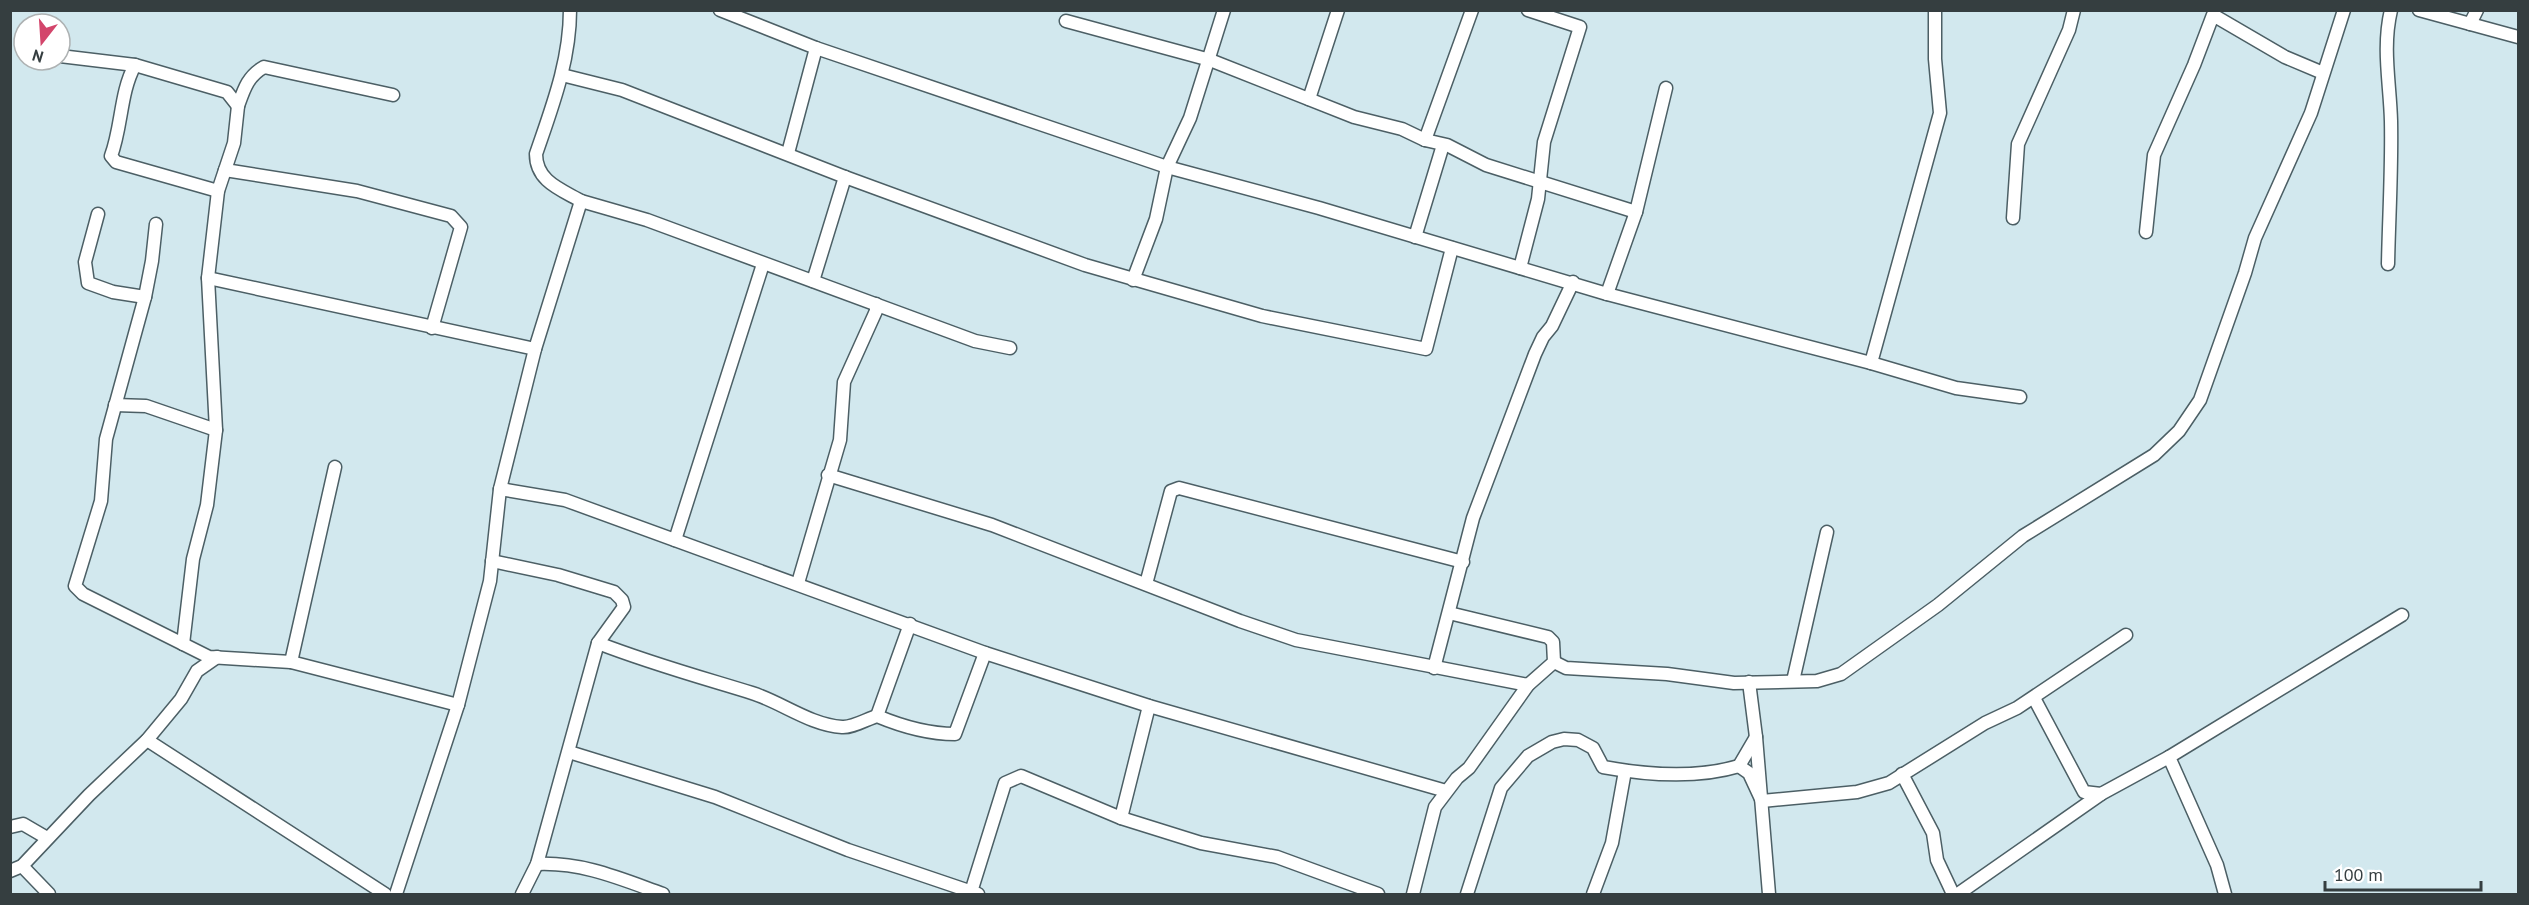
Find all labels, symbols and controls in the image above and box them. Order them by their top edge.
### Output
north arrow [12,12,72,72]
text: N [30,45,46,67]
scale bar [2325,854,2481,892]
text: 100 m [2334,863,2383,886]

